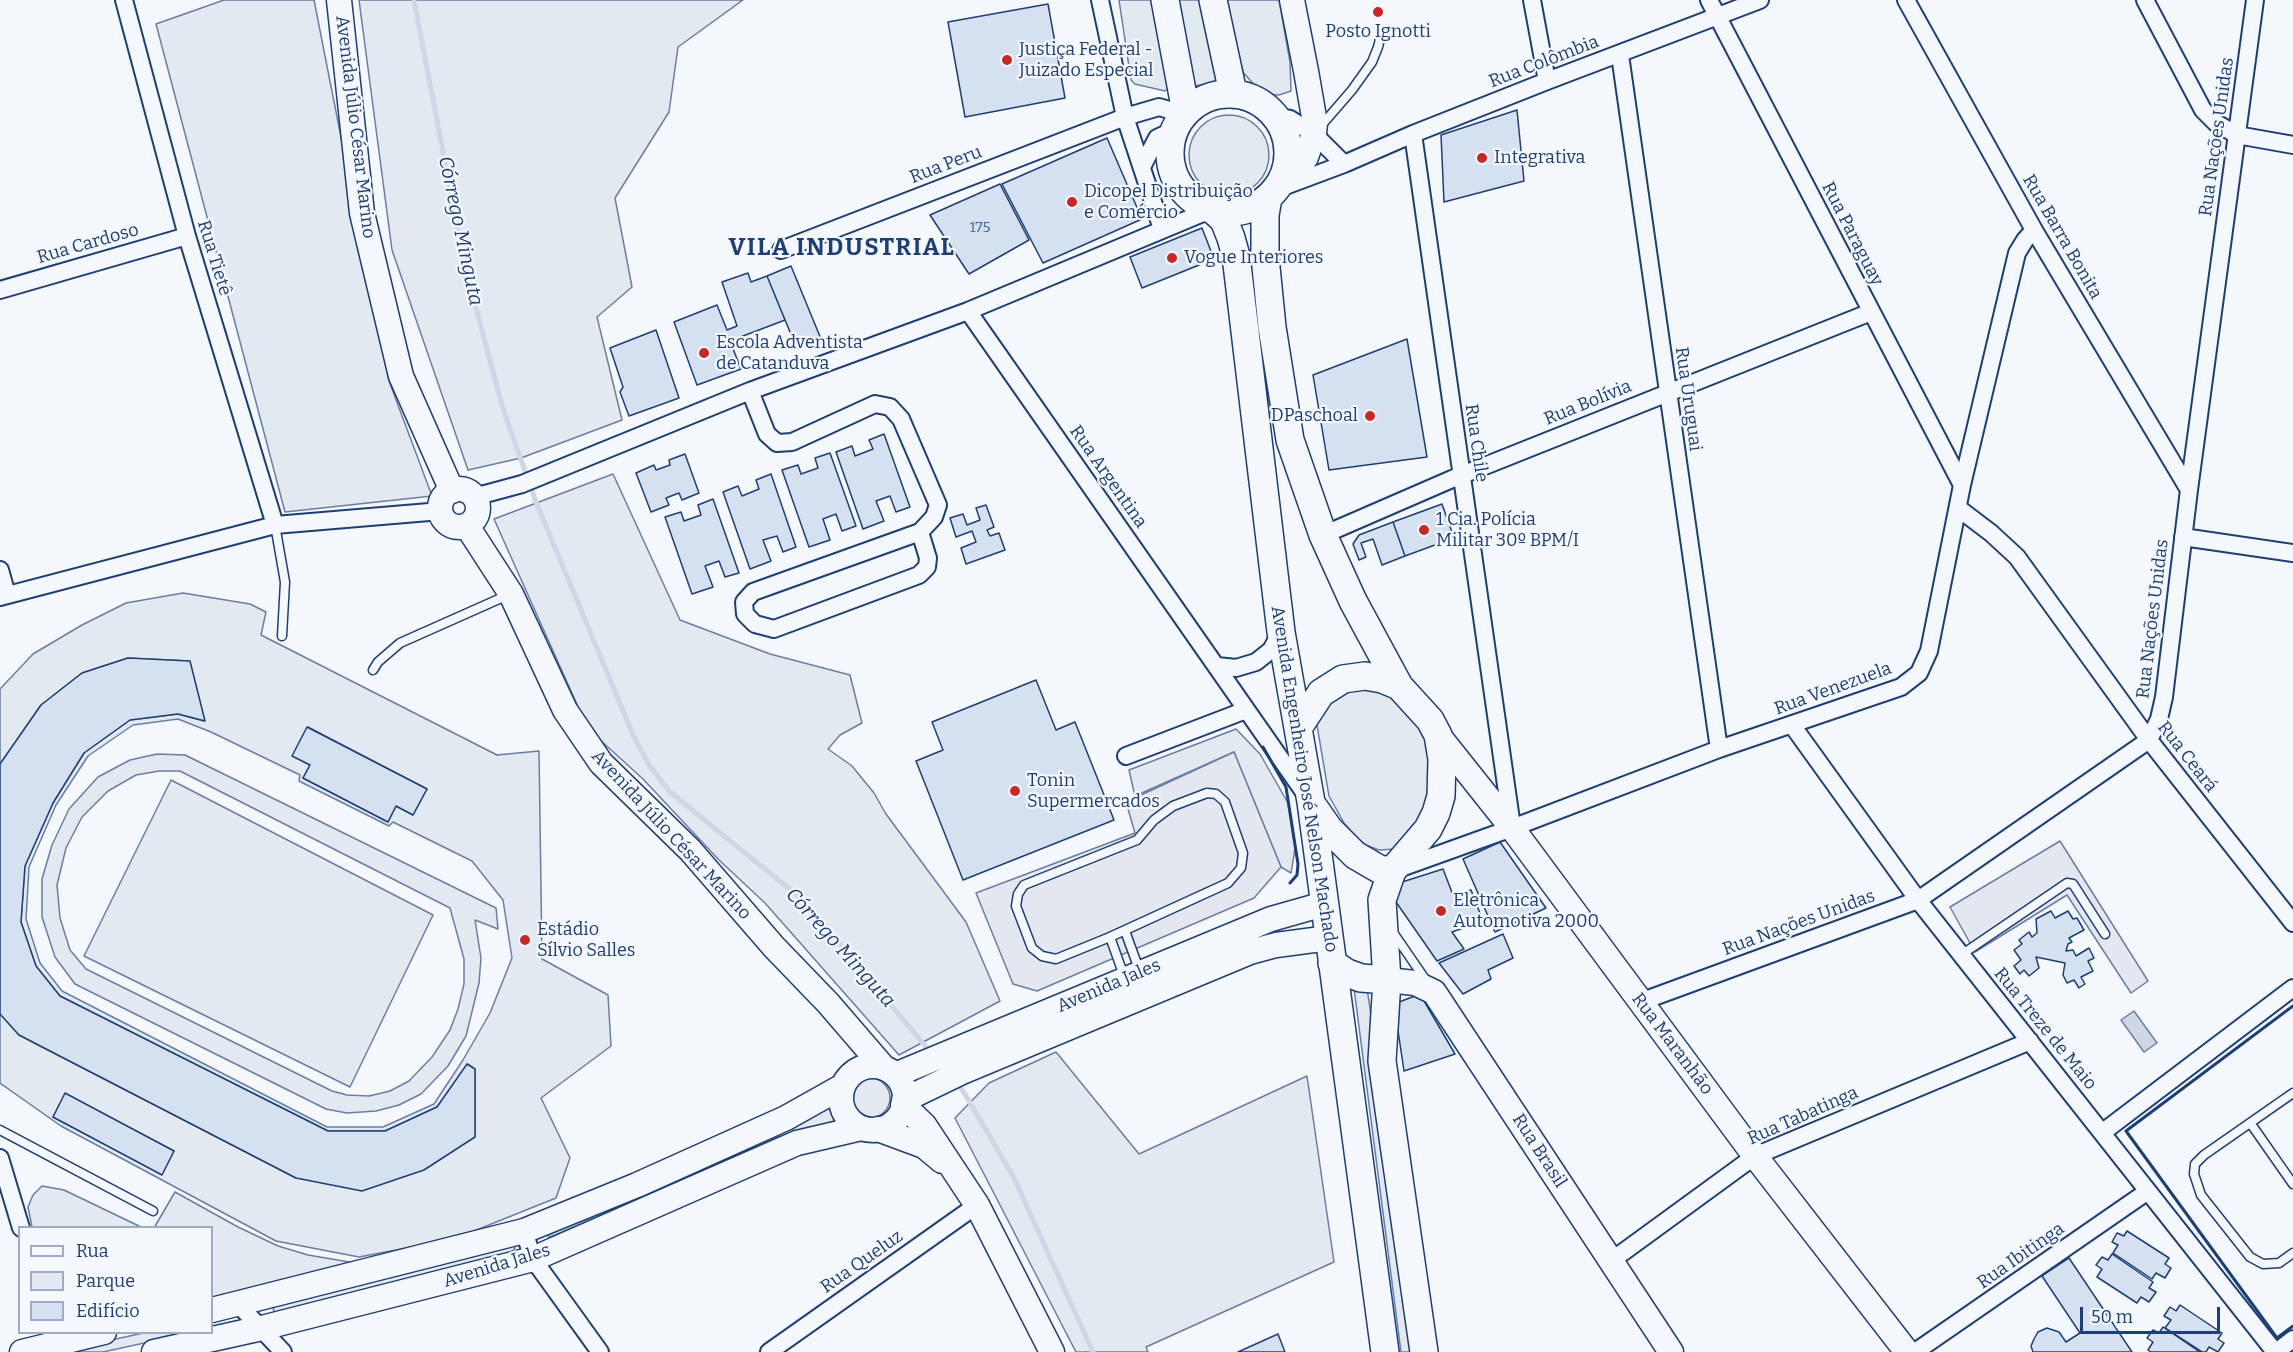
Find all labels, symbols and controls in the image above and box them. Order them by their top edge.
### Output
marker: Posto Ignotti [1371,5,1385,19]
street label: Avenida Júlio César Marino [331,14,379,240]
place label: Posto Ignotti [1325,21,1431,43]
street label: Rua Colômbia [1486,31,1602,93]
place label: Justiça Federal - Juizado Especial [1019,39,1154,82]
marker: Justiça Federal - Juizado Especial [1000,53,1014,67]
street label: Rua Nações Unidas [2195,56,2239,218]
street label: Rua Peru [907,141,985,189]
place label: Integrativa [1494,147,1585,169]
marker: Integrativa [1475,151,1489,165]
water label: Córrego Minguta [432,154,488,308]
street label: Rua Barra Bonita [2018,171,2106,303]
street label: Rua Paraguay [1817,179,1887,289]
place label: Dicopel Distribuição e Comércio [1084,181,1253,224]
marker: Dicopel Distribuição e Comércio [1065,195,1079,209]
street label: Rua Tietê [192,218,236,298]
street label: Rua Cardoso [35,219,141,269]
house number: 175 [969,219,991,237]
district label: VILA INDUSTRIAL [729,234,955,262]
place label: Vogue Interiores [1184,247,1323,269]
marker: Vogue Interiores [1165,251,1179,265]
place label: Escola Adventista de Catanduva [716,332,863,374]
street label: Rua Uruguai [1670,345,1706,453]
marker: Escola Adventista de Catanduva [697,346,711,360]
street label: Rua Bolívia [1541,376,1635,430]
street label: Rua Chile [1460,402,1492,484]
place label: DPaschoal [1271,405,1358,427]
marker: DPaschoal [1363,409,1377,423]
street label: Rua Argentina [1065,422,1151,532]
place label: 1 Cia. Polícia Militar 30º BPM/I [1436,509,1579,552]
marker: 1 Cia. Polícia Militar 30º BPM/I [1417,523,1431,537]
street label: Rua Nações Unidas [2133,538,2173,700]
street label: Avenida Engenheiro José Nelson Machado [1266,604,1342,954]
street label: Rua Venezuela [1772,658,1894,720]
street label: Rua Ceará [2153,717,2221,797]
street label: Avenida Júlio César Marino [587,746,755,924]
place label: Tonin Supermercados [1027,770,1160,812]
marker: Tonin Supermercados [1008,784,1022,798]
water label: Córrego Minguta [780,883,900,1013]
street label: Rua Nações Unidas [1720,885,1878,961]
place label: Eletrônica Automotiva 2000 [1453,890,1599,932]
marker: Eletrônica Automotiva 2000 [1434,904,1448,918]
place label: Estádio Sílvio Salles [537,919,635,962]
marker: Estádio Sílvio Salles [518,933,532,947]
street label: Avenida Jales [1054,954,1164,1018]
street label: Rua Treze de Maio [1989,963,2101,1095]
street label: Rua Maranhão [1627,989,1717,1099]
street label: Rua Tabatinga [1744,1082,1862,1150]
street label: Rua Brasil [1507,1110,1571,1192]
street label: Rua Ibitinga [1973,1218,2069,1294]
legend [18,1226,213,1334]
street label: Rua Queluz [817,1226,907,1298]
text: Rua [76,1240,109,1262]
street label: Avenida Jales [441,1240,553,1292]
text: Parque [76,1270,135,1292]
scale bar [2083,1295,2222,1333]
text: Edifício [76,1300,140,1322]
text: 50 m [2091,1306,2133,1328]

